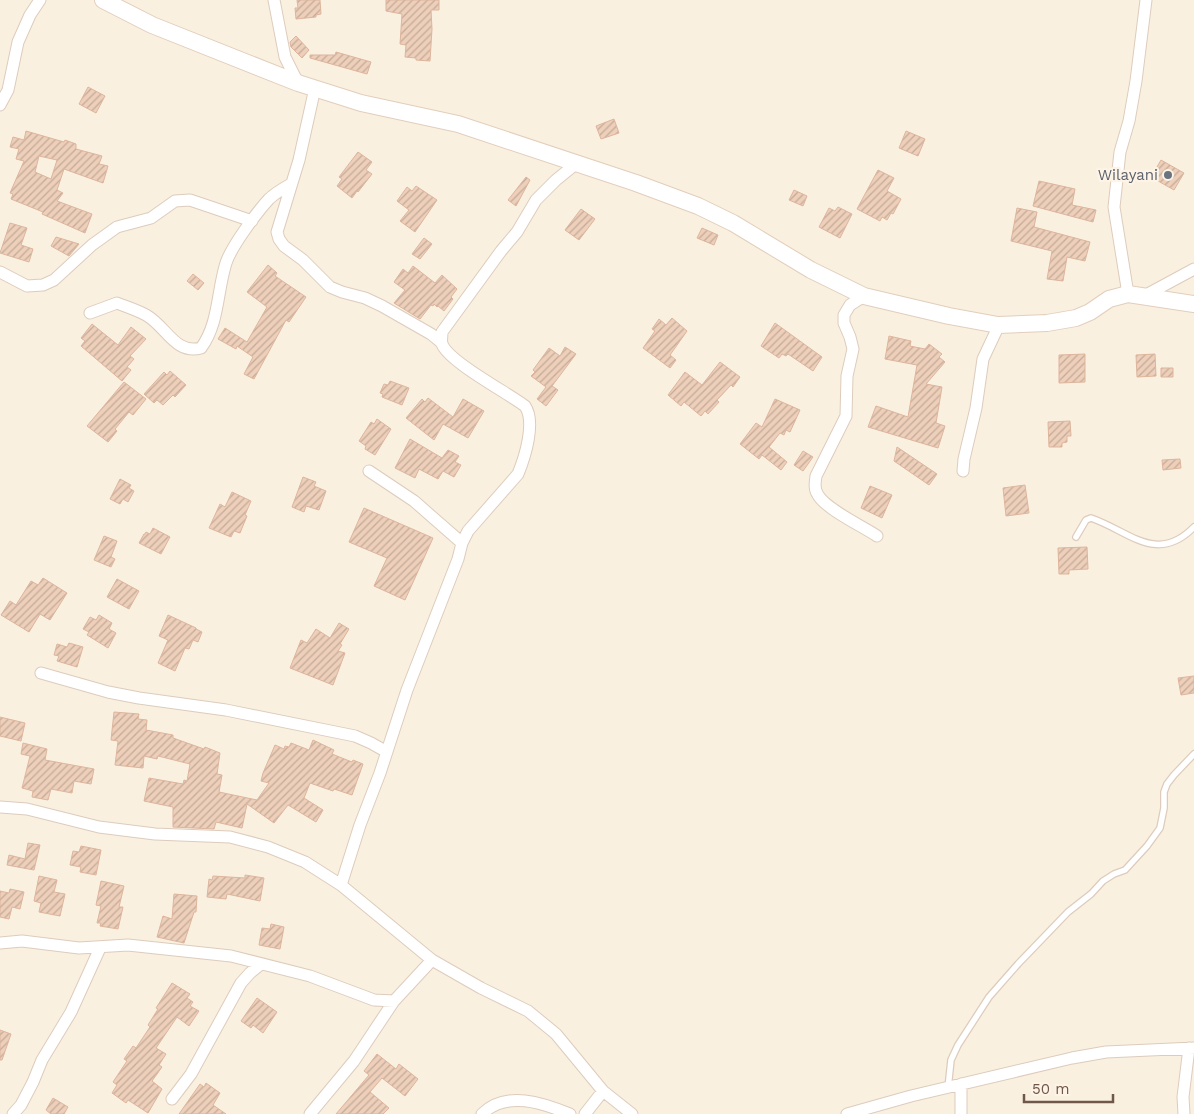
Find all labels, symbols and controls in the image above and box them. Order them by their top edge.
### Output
place label: Wilayani [1098,166,1158,184]
marker: Wilayani [1162,169,1174,181]
scale bar [1024,1072,1113,1104]
text: 50 m [1032,1080,1069,1098]

